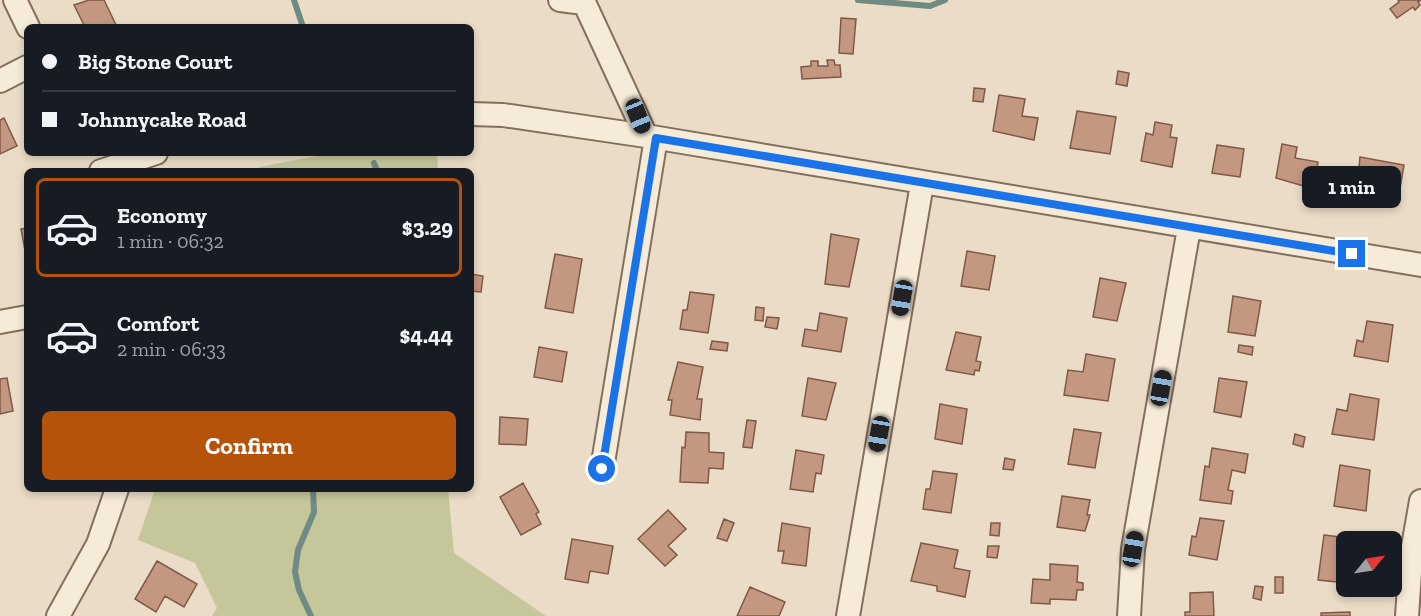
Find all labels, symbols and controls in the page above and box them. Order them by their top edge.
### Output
text: Big Stone Court [78,48,232,75]
car [623,96,653,136]
text: Johnnycake Road [78,106,247,133]
callout: 1 min [1302,167,1402,209]
text: 1 min [1328,175,1375,199]
icon: car [45,201,99,255]
text: Economy [117,202,207,229]
text: $3.29 [402,214,453,241]
text: 1 min · 06:32 [117,229,224,253]
route end [1338,240,1365,267]
car [890,279,914,317]
icon: car [45,309,99,363]
text: Comfort [117,310,199,337]
text: $4.44 [400,322,453,349]
text: 2 min · 06:33 [117,337,226,361]
car [1149,369,1173,407]
button: Confirm [42,411,456,480]
car [867,415,891,453]
route start [588,455,615,482]
car [1121,530,1145,568]
north arrow [1336,531,1402,597]
map controls [1336,531,1402,597]

